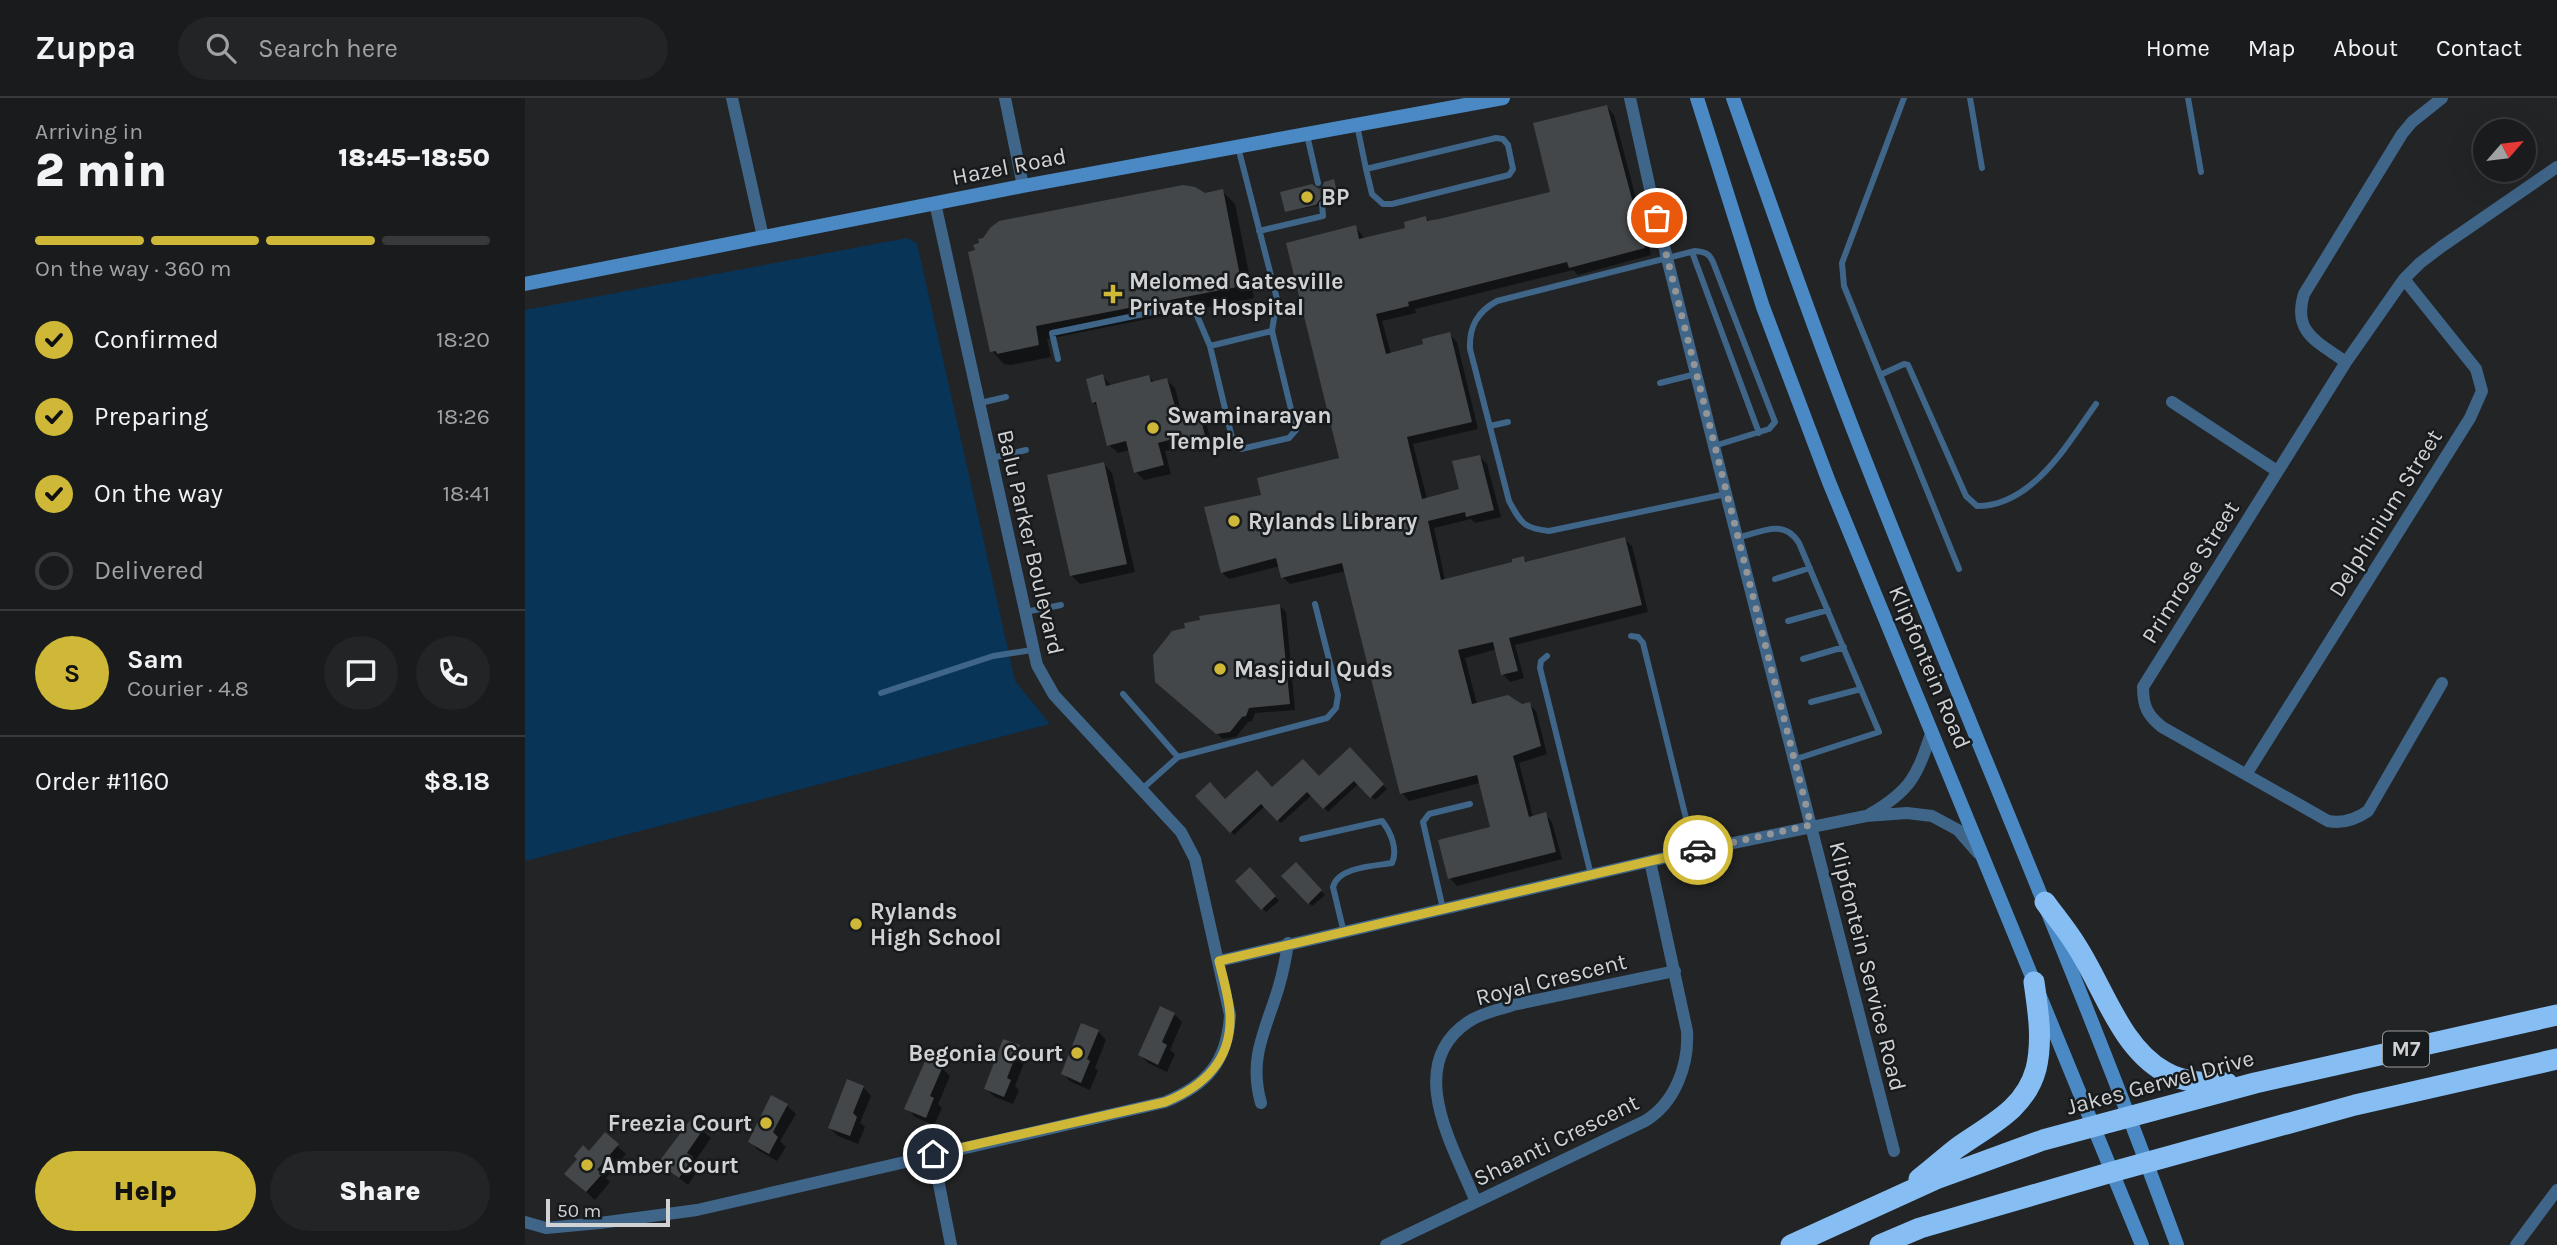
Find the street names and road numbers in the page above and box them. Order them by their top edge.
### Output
street label: Hazel Road [950,142,1068,191]
street label: Delphinium Street [2323,424,2448,602]
street label: Balu Parker Boulevard [991,427,1070,657]
street label: Primrose Street [2136,496,2245,648]
street label: Klipfontein Road [1883,582,1976,753]
street label: Klipfontein Service Road [1823,839,1912,1094]
street label: Royal Crescent [1473,948,1630,1011]
road number: M7 [2383,1032,2429,1066]
street label: Jakes Gerwel Drive [2063,1044,2257,1121]
street label: Shaanti Crescent [1469,1089,1644,1192]

